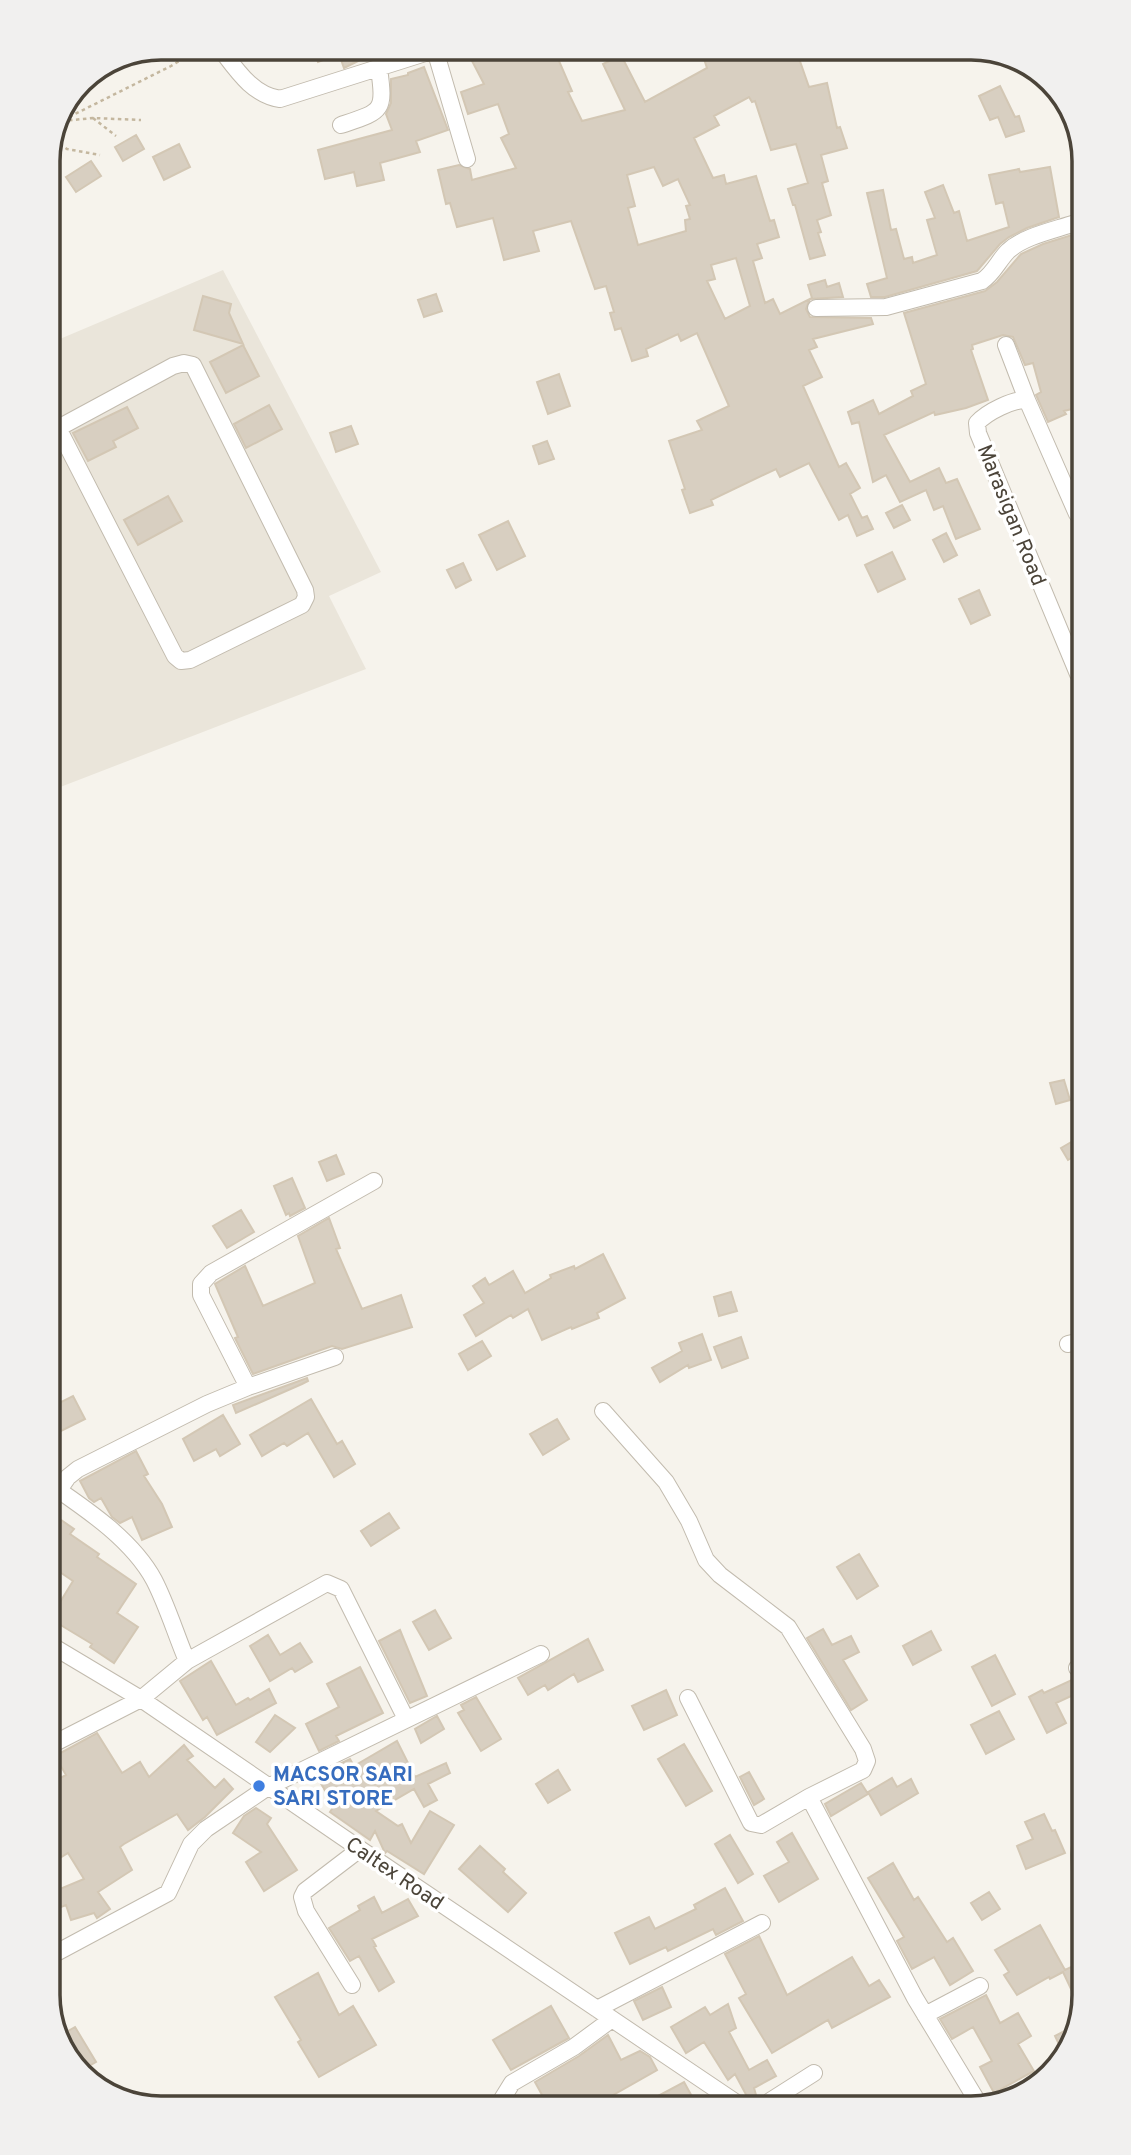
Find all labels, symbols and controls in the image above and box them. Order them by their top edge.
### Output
street label: Marasigan Road [970,441,1051,590]
place label: MACSOR SARI SARI STORE [273,1762,413,1813]
marker: MACSOR SARI SARI STORE [251,1778,267,1794]
street label: Caltex Road [340,1831,449,1917]

